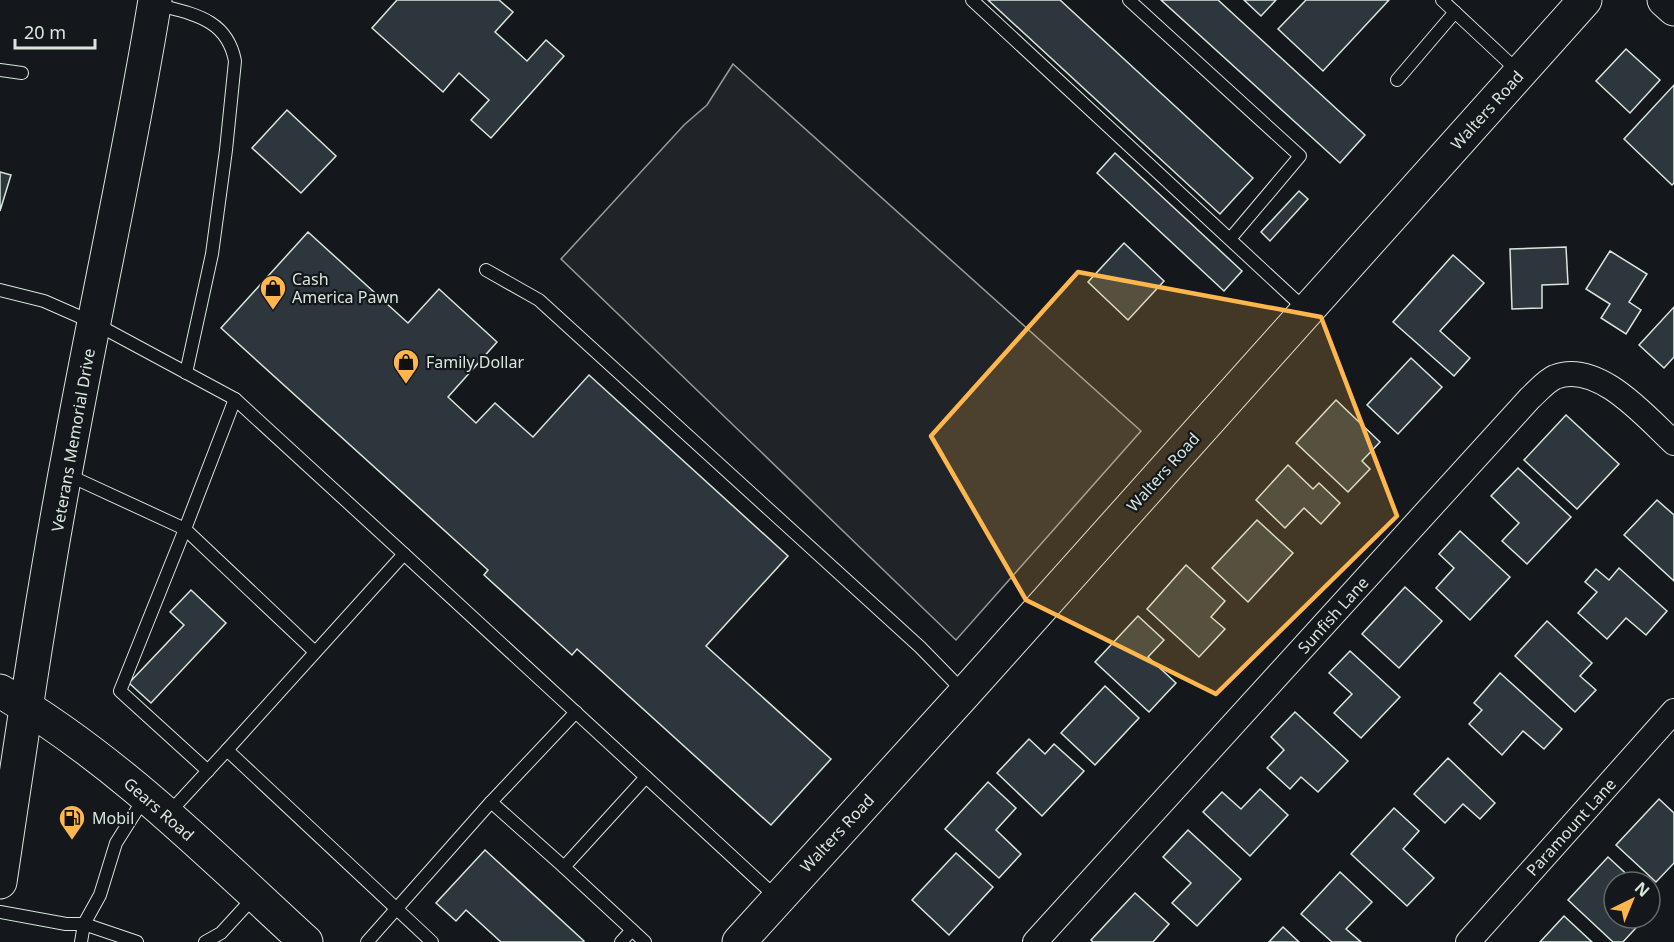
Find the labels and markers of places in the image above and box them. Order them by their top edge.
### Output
place label: Cash America Pawn [292,268,399,308]
shop icon: Cash America Pawn [258,273,288,311]
shop icon: Family Dollar [391,347,421,385]
place label: Family Dollar [426,351,524,373]
fuel station icon: Mobil [57,803,87,841]
place label: Mobil [92,807,134,829]

